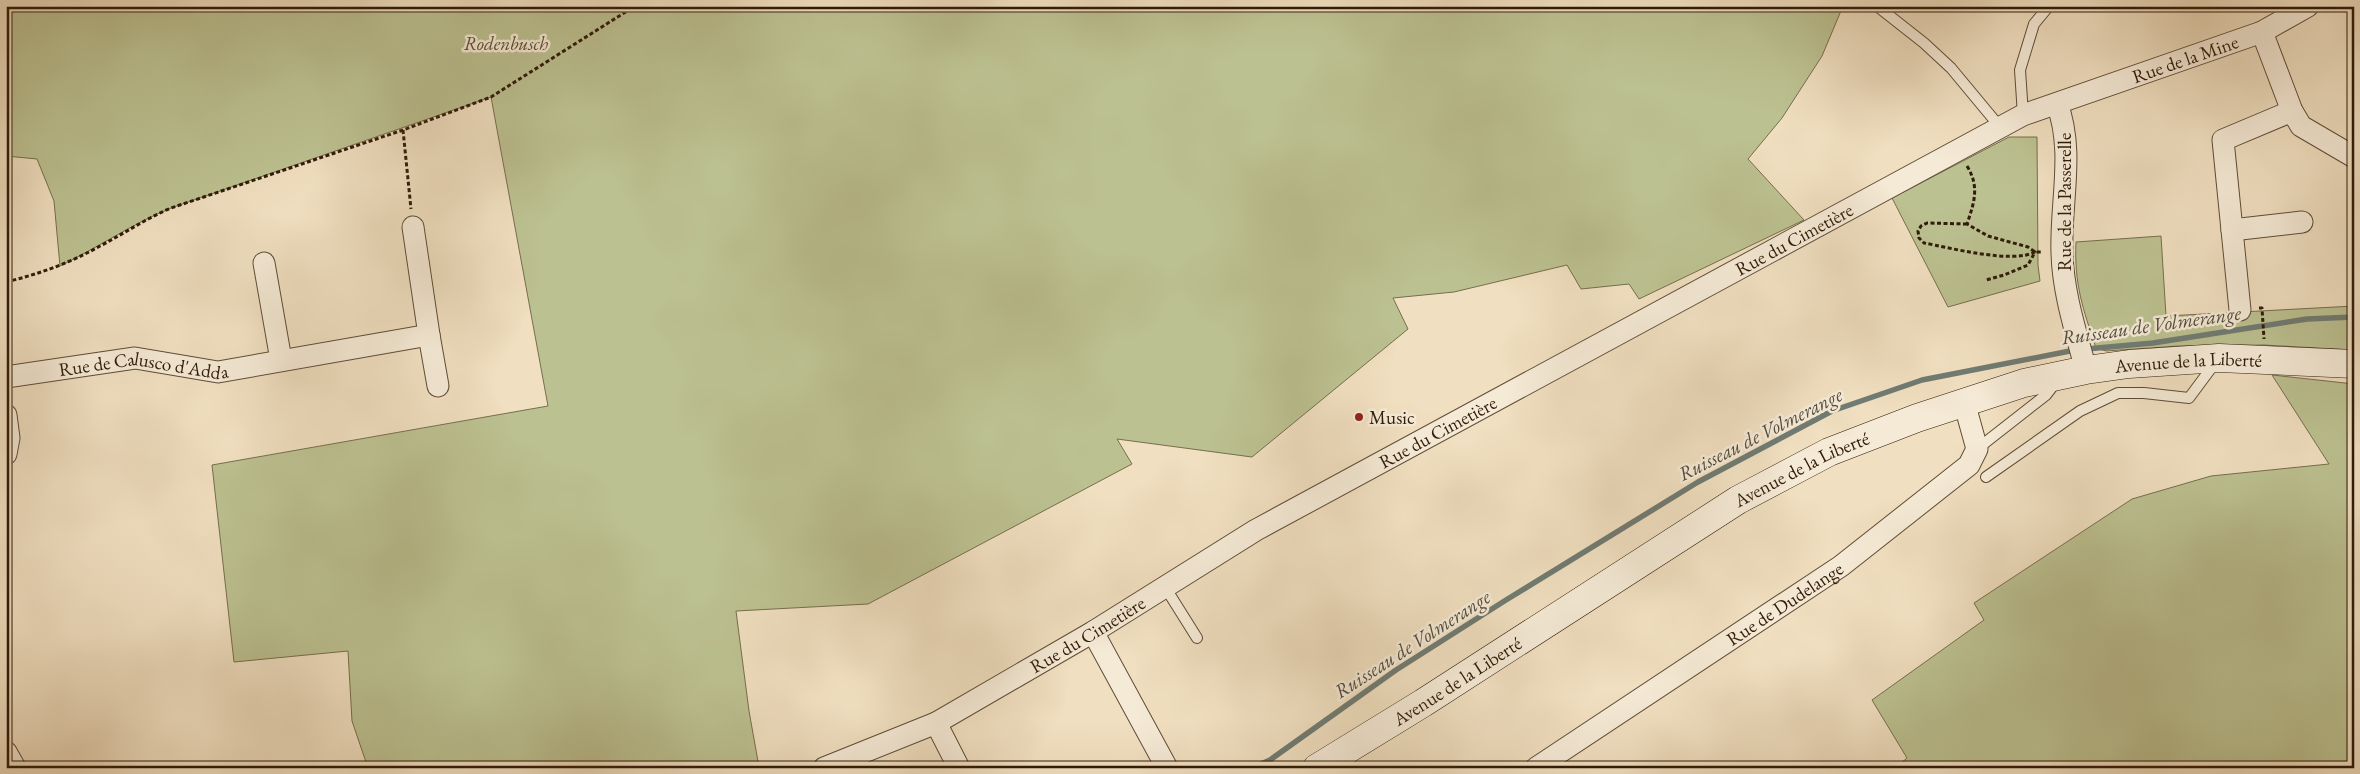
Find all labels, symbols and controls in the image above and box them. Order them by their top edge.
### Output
street label: Rue de la Mine [2129,29,2242,89]
park label: Rodenbusch [464,31,548,56]
street label: Rue de la Passerelle [2052,133,2077,271]
street label: Rue du Cimetière [1731,197,1857,281]
water label: Ruisseau de Volmerange [2059,299,2243,350]
street label: Rue de Calusco d'Adda [57,346,231,385]
street label: Avenue de la Liberté [2112,346,2263,379]
water label: Ruisseau de Volmerange [1673,381,1847,487]
street label: Rue du Cimetière [1375,390,1501,474]
place label: Music [1369,405,1415,430]
marker: Music [1353,411,1365,423]
street label: Avenue de la Liberté [1729,426,1873,513]
street label: Rue de Dudelange [1722,556,1848,652]
water label: Ruisseau de Volmerange [1329,584,1495,704]
street label: Rue du Cimetière [1025,590,1150,679]
street label: Avenue de la Liberté [1387,631,1526,732]

